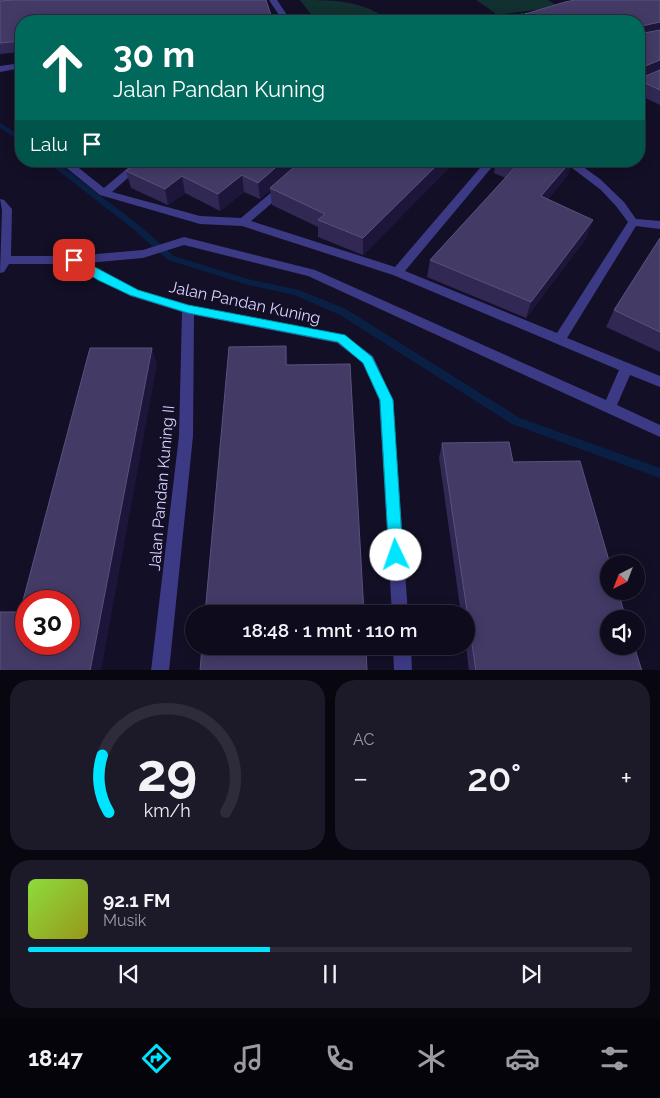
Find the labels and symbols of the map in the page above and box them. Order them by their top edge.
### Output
pin [53,239,95,281]
street label: Jalan Pandan Kuning [167,277,322,328]
street label: Jalan Pandan Kuning II [145,404,178,572]
position arrow [369,528,421,580]
north arrow [600,555,645,600]
speed limit sign: 30 [15,590,80,655]

